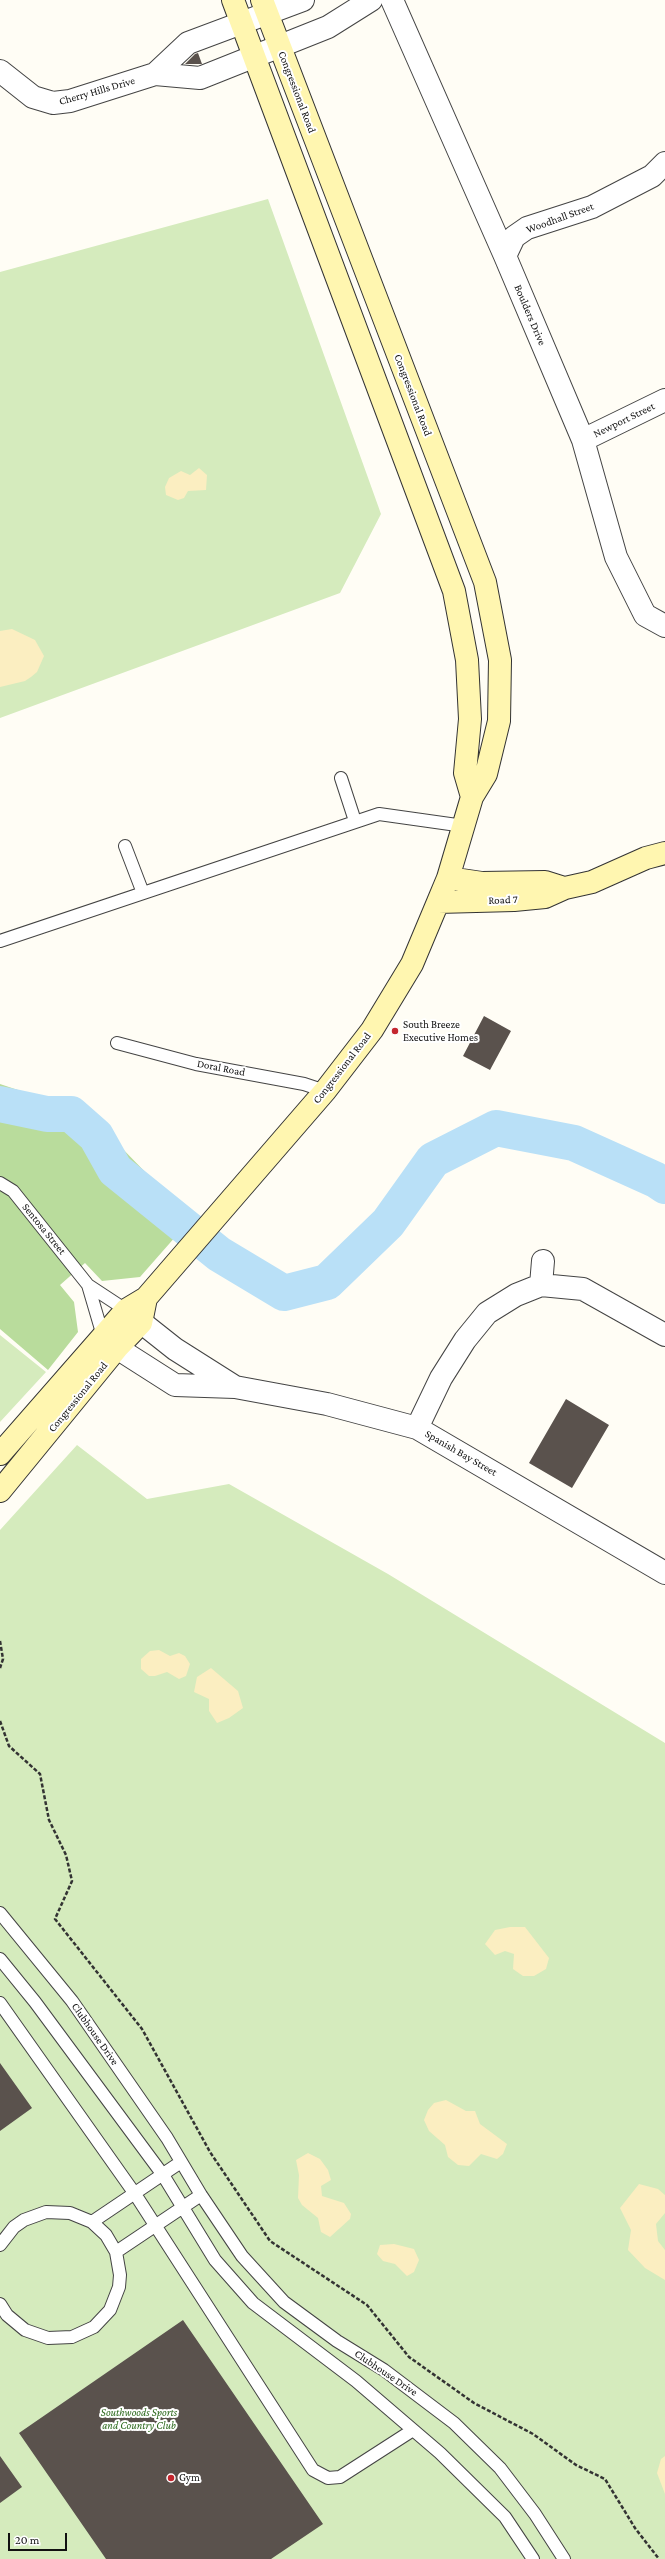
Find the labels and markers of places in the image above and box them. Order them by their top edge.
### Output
place label: South Breeze Executive Homes [403,1018,478,1044]
marker: South Breeze Executive Homes [390,1026,400,1036]
place label: Gym [179,2471,200,2485]
marker: Gym [166,2473,176,2483]

